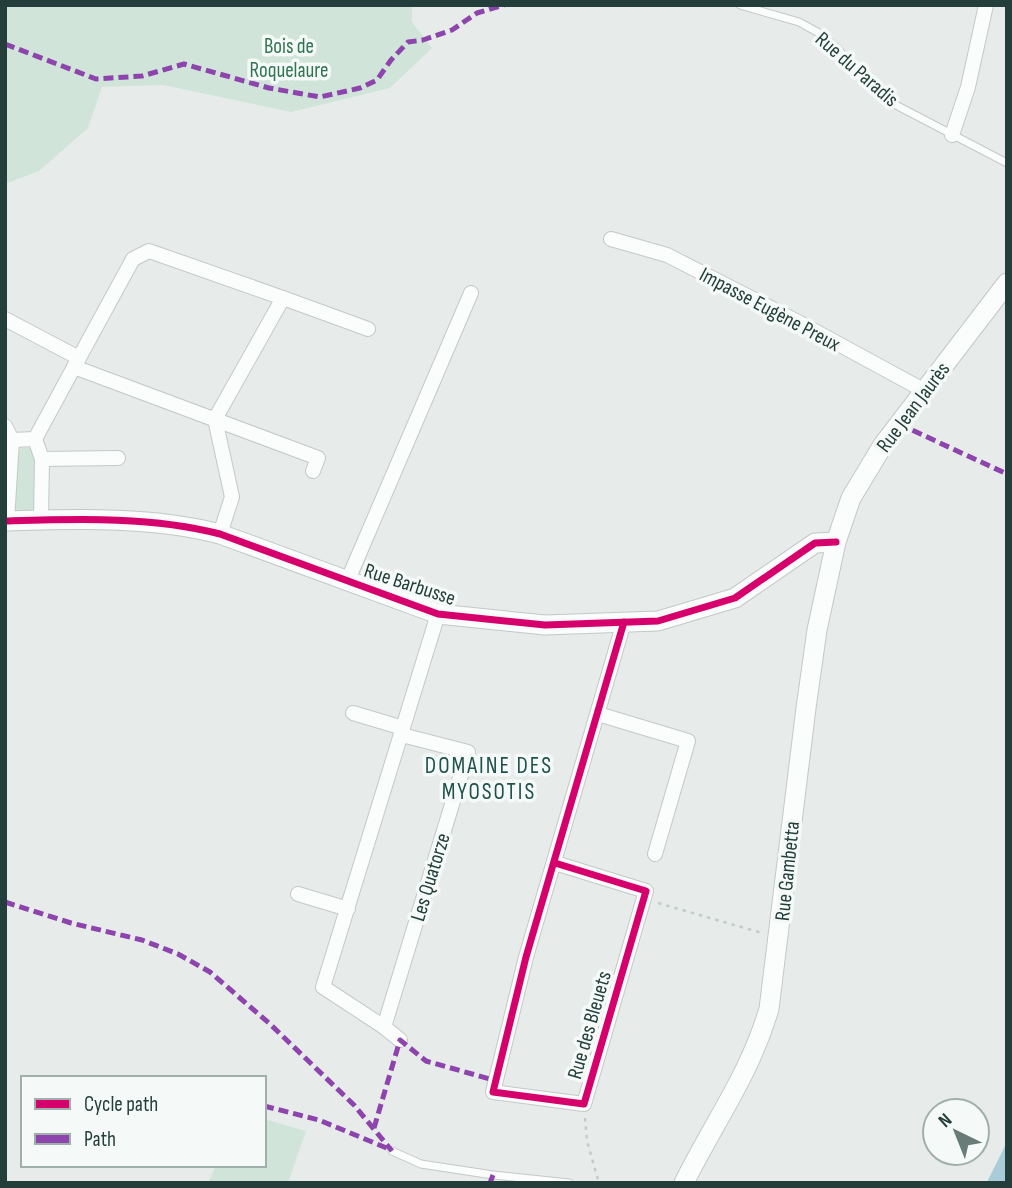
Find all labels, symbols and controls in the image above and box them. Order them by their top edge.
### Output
street label: Rue du Paradis [810,27,903,112]
park label: Bois de Roquelaure [249,34,329,83]
street label: Impasse Eugène Preux [695,262,844,357]
street label: Rue Jean Jaurès [871,357,955,457]
street label: Rue Barbusse [361,558,459,611]
district label: DOMAINE DES MYOSOTIS [425,752,553,806]
street label: Rue Gambetta [770,820,805,922]
street label: Les Quatorze [405,830,456,924]
street label: Rue des Bleuets [562,968,617,1082]
legend [21,1076,266,1167]
text: Cycle path [84,1092,158,1117]
north arrow [921,1097,991,1167]
text: N [934,1109,957,1133]
text: Path [84,1127,116,1152]

